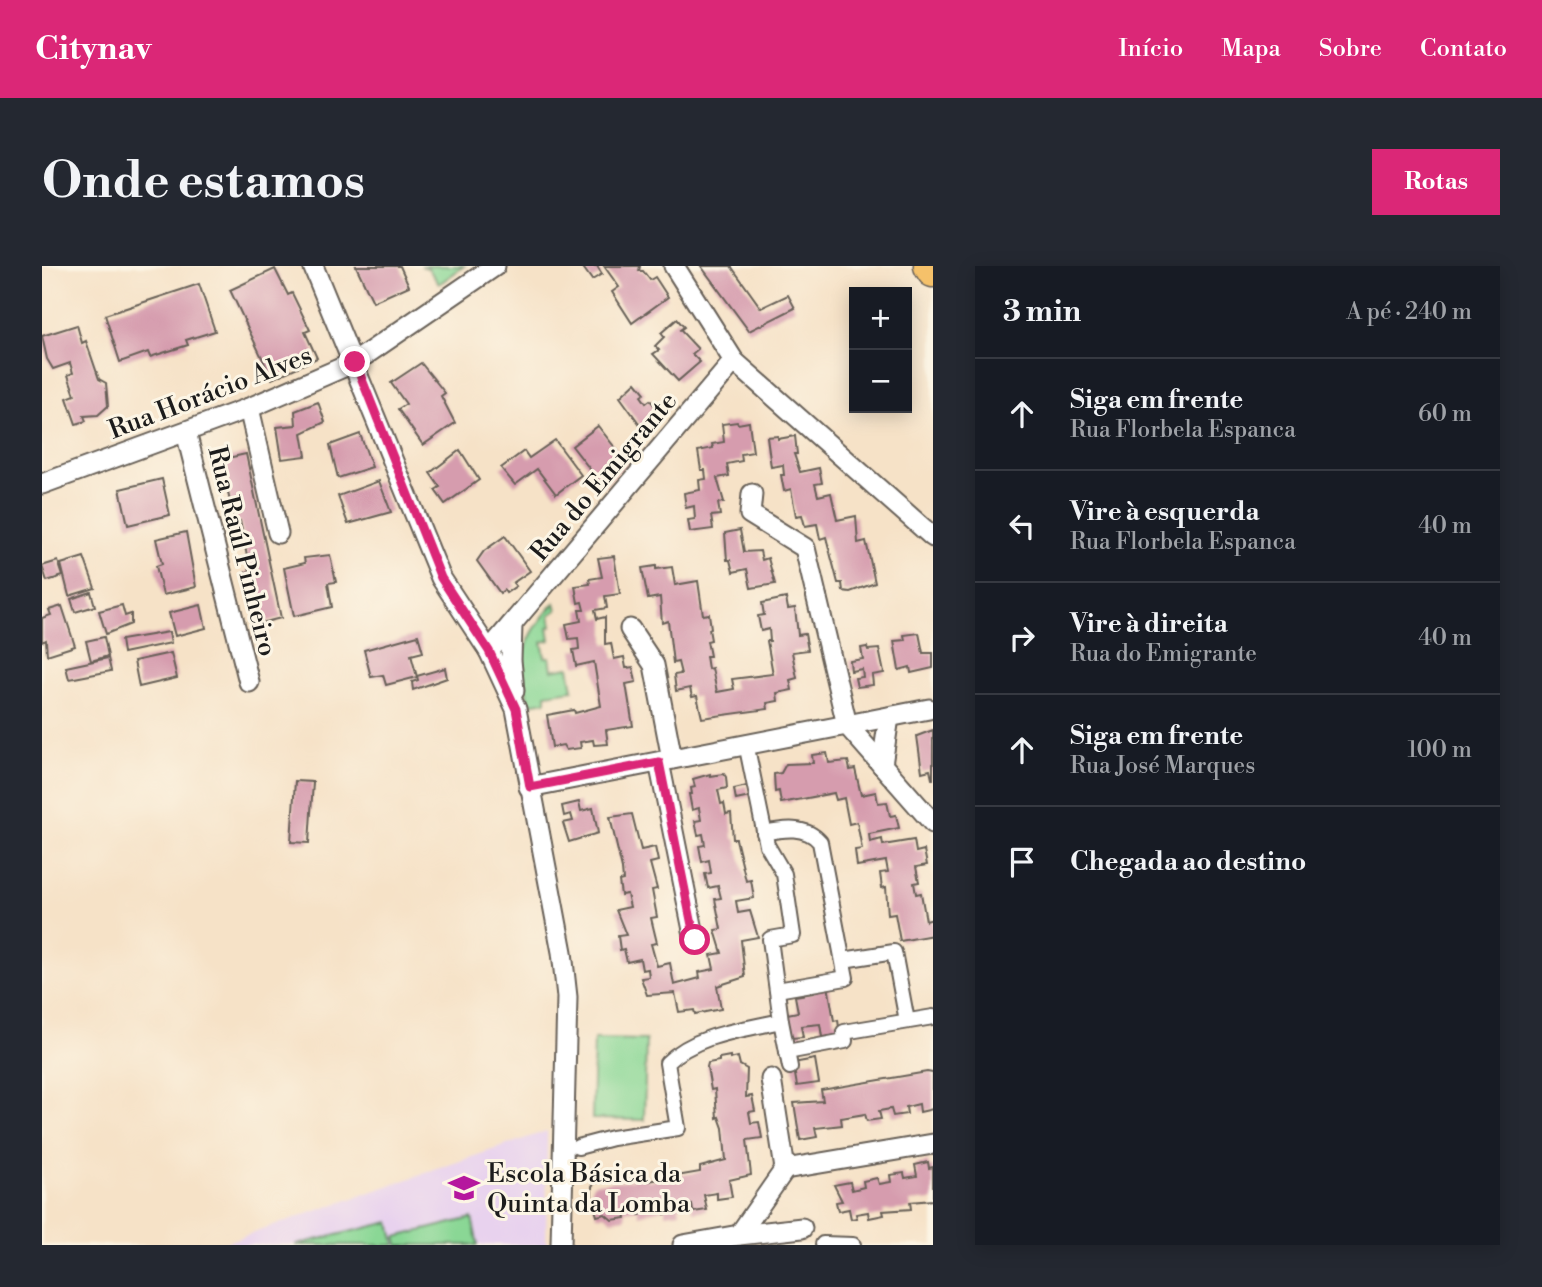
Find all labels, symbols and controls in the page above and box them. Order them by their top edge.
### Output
text: Citynav [35,29,152,70]
text: Início [1119,34,1183,64]
text: Mapa [1221,34,1281,64]
text: Sobre [1319,34,1382,64]
text: Contato [1420,34,1507,64]
button: Rotas [1372,149,1500,215]
text: Onde estamos [42,152,365,213]
map controls [849,287,912,413]
button: + [849,287,912,350]
text: 3 min [1003,293,1081,331]
text: A pé · 240 m [1346,298,1472,326]
street label: Rua Horácio Alves [104,339,317,446]
route end [339,346,370,377]
button: − [849,350,912,413]
text: Siga em frente [1070,384,1243,416]
street label: Rua do Emigrante [524,385,684,568]
icon: ahead [1003,395,1041,433]
text: 60 m [1418,400,1472,428]
text: Rua Florbela Espanca [1070,416,1296,444]
street label: Rua Raúl Pinheiro [200,443,284,660]
text: Vire à esquerda [1070,496,1260,528]
icon: left [1003,507,1041,545]
text: 40 m [1418,512,1472,540]
text: Rua Florbela Espanca [1070,528,1296,556]
text: Vire à direita [1070,608,1228,640]
icon: right [1003,619,1041,657]
text: 40 m [1418,624,1472,652]
text: Rua do Emigrante [1070,640,1257,668]
text: Siga em frente [1070,720,1243,752]
icon: ahead [1003,731,1041,769]
text: 100 m [1407,736,1472,764]
text: Rua José Marques [1070,752,1255,780]
icon: arrive [1003,843,1041,881]
text: Chegada ao destino [1070,846,1306,878]
route start [679,924,710,955]
place label: Escola Básica da Quinta da Lomba [487,1158,691,1220]
school or university icon: Escola Básica da Quinta da Lomba [447,1171,481,1205]

